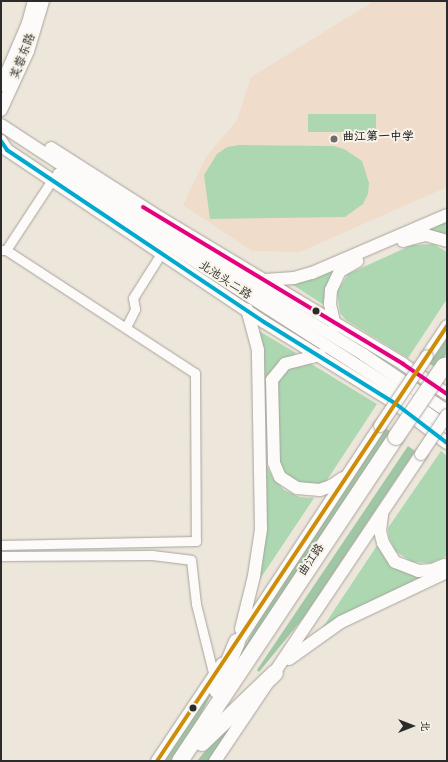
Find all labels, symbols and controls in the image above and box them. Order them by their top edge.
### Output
street label: 芙蓉东路 [10,32,40,82]
place label: 曲江第一中学 [342,132,414,146]
marker: 曲江第一中学 [329,134,339,144]
street label: 北池头二路 [195,260,253,304]
unlabelled marker [311,306,321,316]
street label: 曲江路 [297,542,329,580]
unlabelled marker [188,703,198,713]
north arrow [392,706,432,746]
text: 北 [418,721,430,732]

